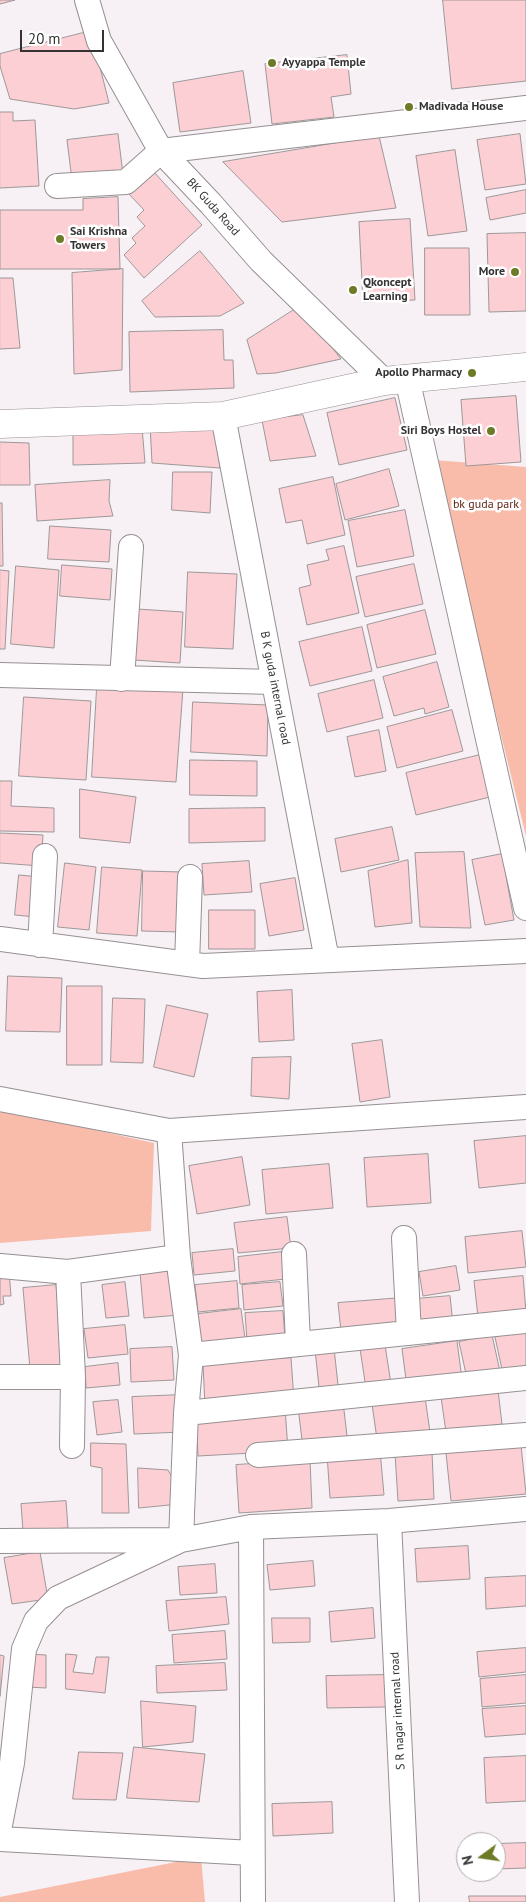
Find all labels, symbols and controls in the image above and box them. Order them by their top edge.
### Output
scale bar [22,20,106,52]
text: 20 m [28,29,61,48]
place label: Ayyappa Temple [282,56,366,70]
marker: Ayyappa Temple [266,57,278,69]
place label: Madivada House [419,100,503,114]
marker: Madivada House [403,101,415,113]
street label: BK Guda Road [183,175,243,239]
place label: Sai Krishna Towers [70,225,127,253]
marker: Sai Krishna Towers [54,233,66,245]
place label: More [479,265,505,279]
marker: More [509,266,521,278]
place label: Qkoncept Learning [363,276,412,304]
marker: Qkoncept Learning [347,284,359,296]
place label: Apollo Pharmacy [375,366,462,380]
marker: Apollo Pharmacy [466,367,478,379]
place label: Siri Boys Hostel [401,424,481,438]
marker: Siri Boys Hostel [485,425,497,437]
park label: bk guda park [453,498,519,512]
street label: B K guda internal road [257,630,293,746]
street label: S R nagar internal road [388,1652,408,1770]
north arrow [456,1832,506,1882]
text: N [458,1854,477,1867]

